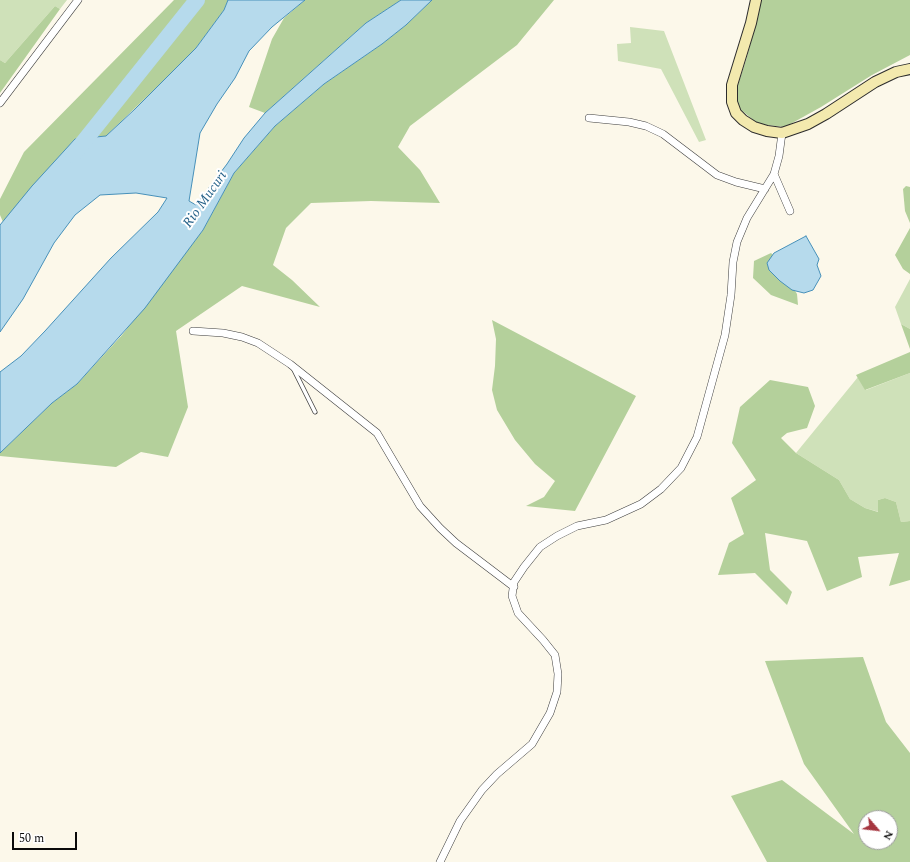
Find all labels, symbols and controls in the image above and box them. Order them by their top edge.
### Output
water label: Rio Mucuri [180,168,232,232]
north arrow [858,810,898,850]
scale bar [14,824,79,850]
text: N [879,827,898,843]
text: 50 m [19,829,44,848]

